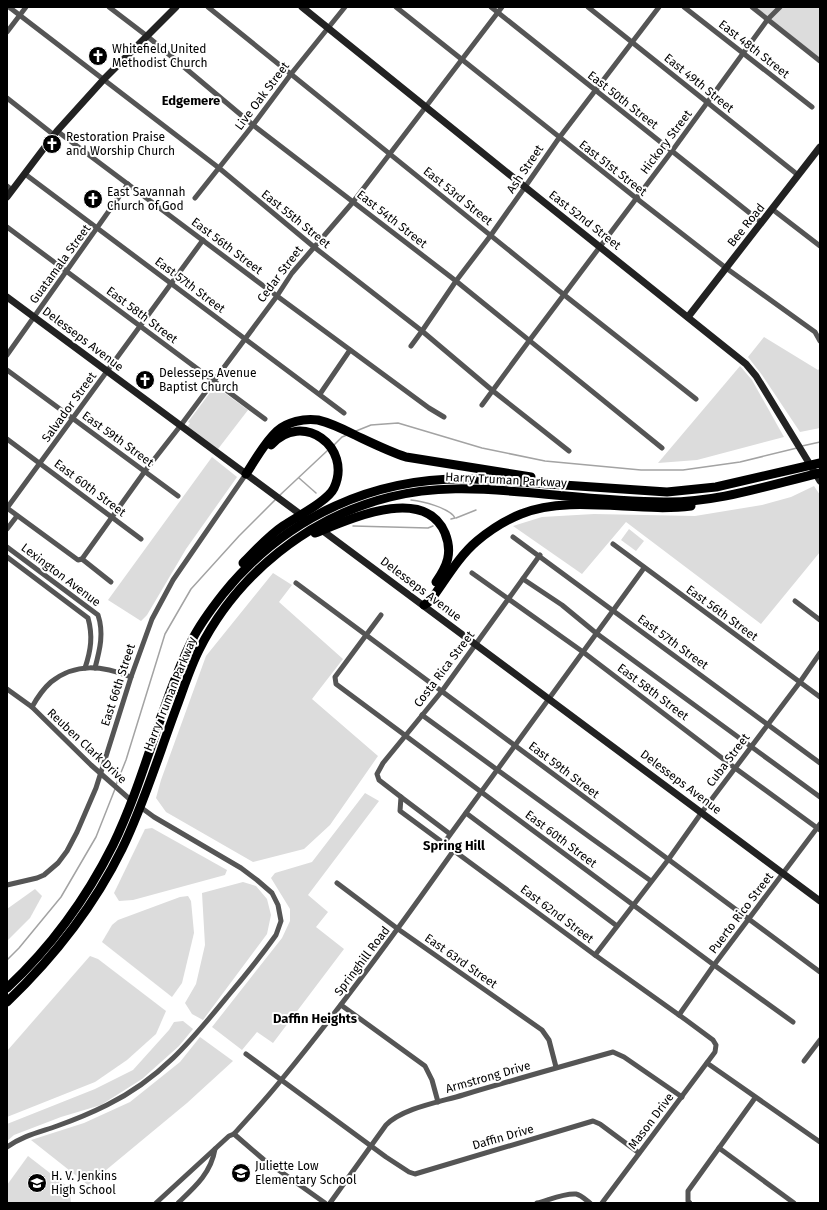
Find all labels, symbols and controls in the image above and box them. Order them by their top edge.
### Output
street label: East 48th Street [716,17,793,81]
place label: Whitefield United Methodist Church [112,42,208,70]
church icon: Whitefield United Methodist Church [87,45,109,67]
street label: East 49th Street [661,51,737,116]
street label: Live Oak Street [232,59,293,133]
street label: East 50th Street [585,68,662,132]
district label: Edgemere [162,93,220,108]
street label: Hickory Street [637,107,695,177]
place label: Restoration Praise and Worship Church [66,130,175,158]
church icon: Restoration Praise and Worship Church [41,133,63,155]
street label: East 51st Street [576,137,650,199]
street label: Ash Street [504,142,547,196]
street label: East 53rd Street [421,164,496,229]
place label: East Savannah Church of God [107,185,186,213]
street label: East 55th Street [259,187,334,252]
street label: East 54th Street [354,187,430,251]
church icon: East Savannah Church of God [82,188,104,210]
street label: East 52nd Street [546,188,624,253]
street label: Bee Road [724,201,768,249]
street label: East 56th Street [189,215,266,278]
street label: Guatamala Street [27,221,94,306]
street label: Cedar Street [254,242,306,305]
street label: East 57th Street [152,254,228,316]
street label: East 58th Street [104,284,181,347]
street label: Delesseps Avenue [40,304,126,374]
place label: Delesseps Avenue Baptist Church [159,366,257,394]
street label: Salvador Street [39,369,99,445]
church icon: Delesseps Avenue Baptist Church [134,369,156,391]
street label: East 59th Street [79,408,157,470]
street label: East 60th Street [51,457,129,520]
street label: Harry Truman Parkway [445,470,567,490]
street label: Lexington Avenue [19,541,103,609]
street label: Delesseps Avenue [378,554,464,624]
street label: East 56th Street [683,582,761,644]
street label: East 57th Street [635,612,712,673]
street label: Costa Rica Street [411,628,478,710]
street label: Harry Truman Parkway [141,635,199,753]
street label: East 66th Street [98,641,138,728]
street label: East 58th Street [615,661,692,724]
street label: Reuben Clark Drive [44,706,130,786]
street label: Cuba Street [704,730,753,789]
street label: East 59th Street [526,739,603,802]
street label: Delesseps Avenue [638,747,724,817]
street label: East 60th Street [522,808,600,871]
district label: Spring Hill [423,838,485,853]
street label: Puerto Rico Street [706,869,776,956]
street label: East 62nd Street [518,882,597,946]
street label: Springhill Road [331,924,393,998]
street label: East 63rd Street [422,931,500,992]
district label: Daffin Heights [273,1011,358,1026]
street label: Armstrong Drive [444,1058,532,1096]
street label: Mason Drive [625,1090,677,1152]
street label: Daffin Drive [471,1122,535,1152]
place label: Juliette Low Elementary School [255,1159,357,1187]
school or university icon: Juliette Low Elementary School [230,1162,252,1184]
place label: H. V. Jenkins High School [51,1169,117,1197]
school or university icon: H. V. Jenkins High School [26,1172,48,1194]

